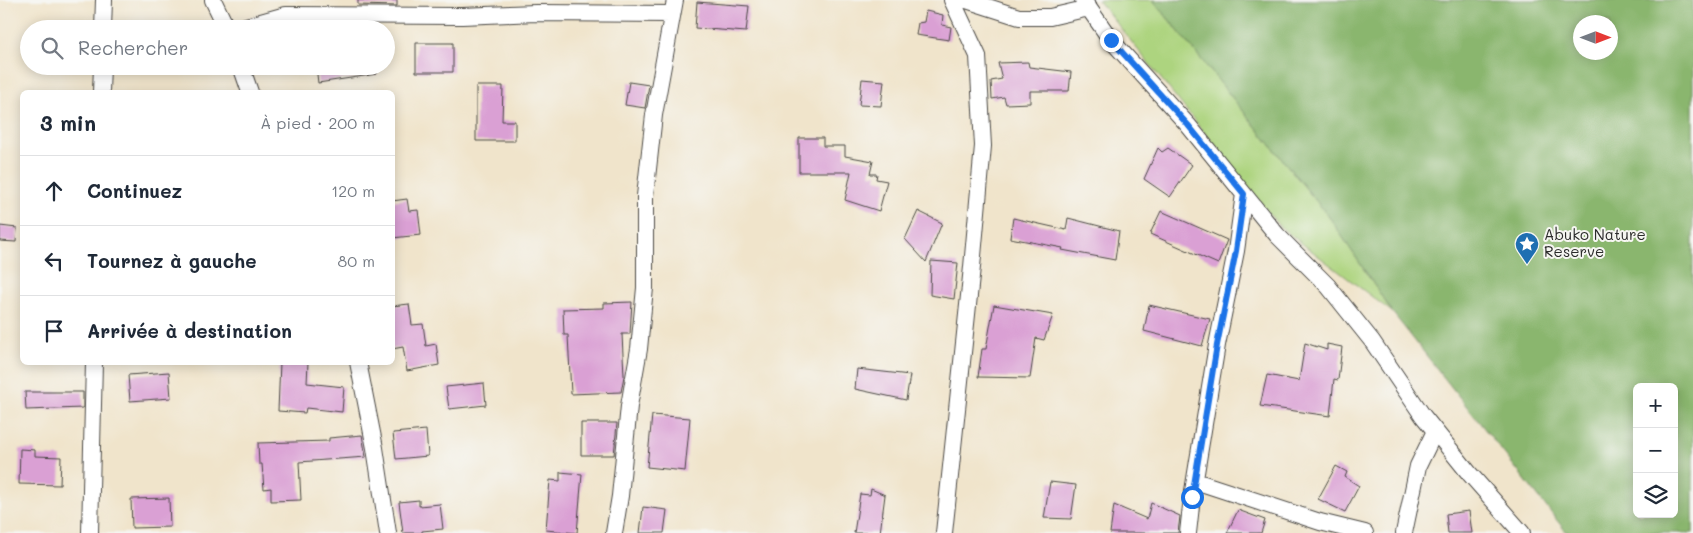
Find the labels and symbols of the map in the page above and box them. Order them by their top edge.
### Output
north arrow [1573,15,1618,60]
route end [1100,29,1123,52]
place label: Abuko Nature Reserve [1544,224,1646,261]
place icon: Abuko Nature Reserve [1514,231,1540,265]
route start [1181,486,1204,509]

